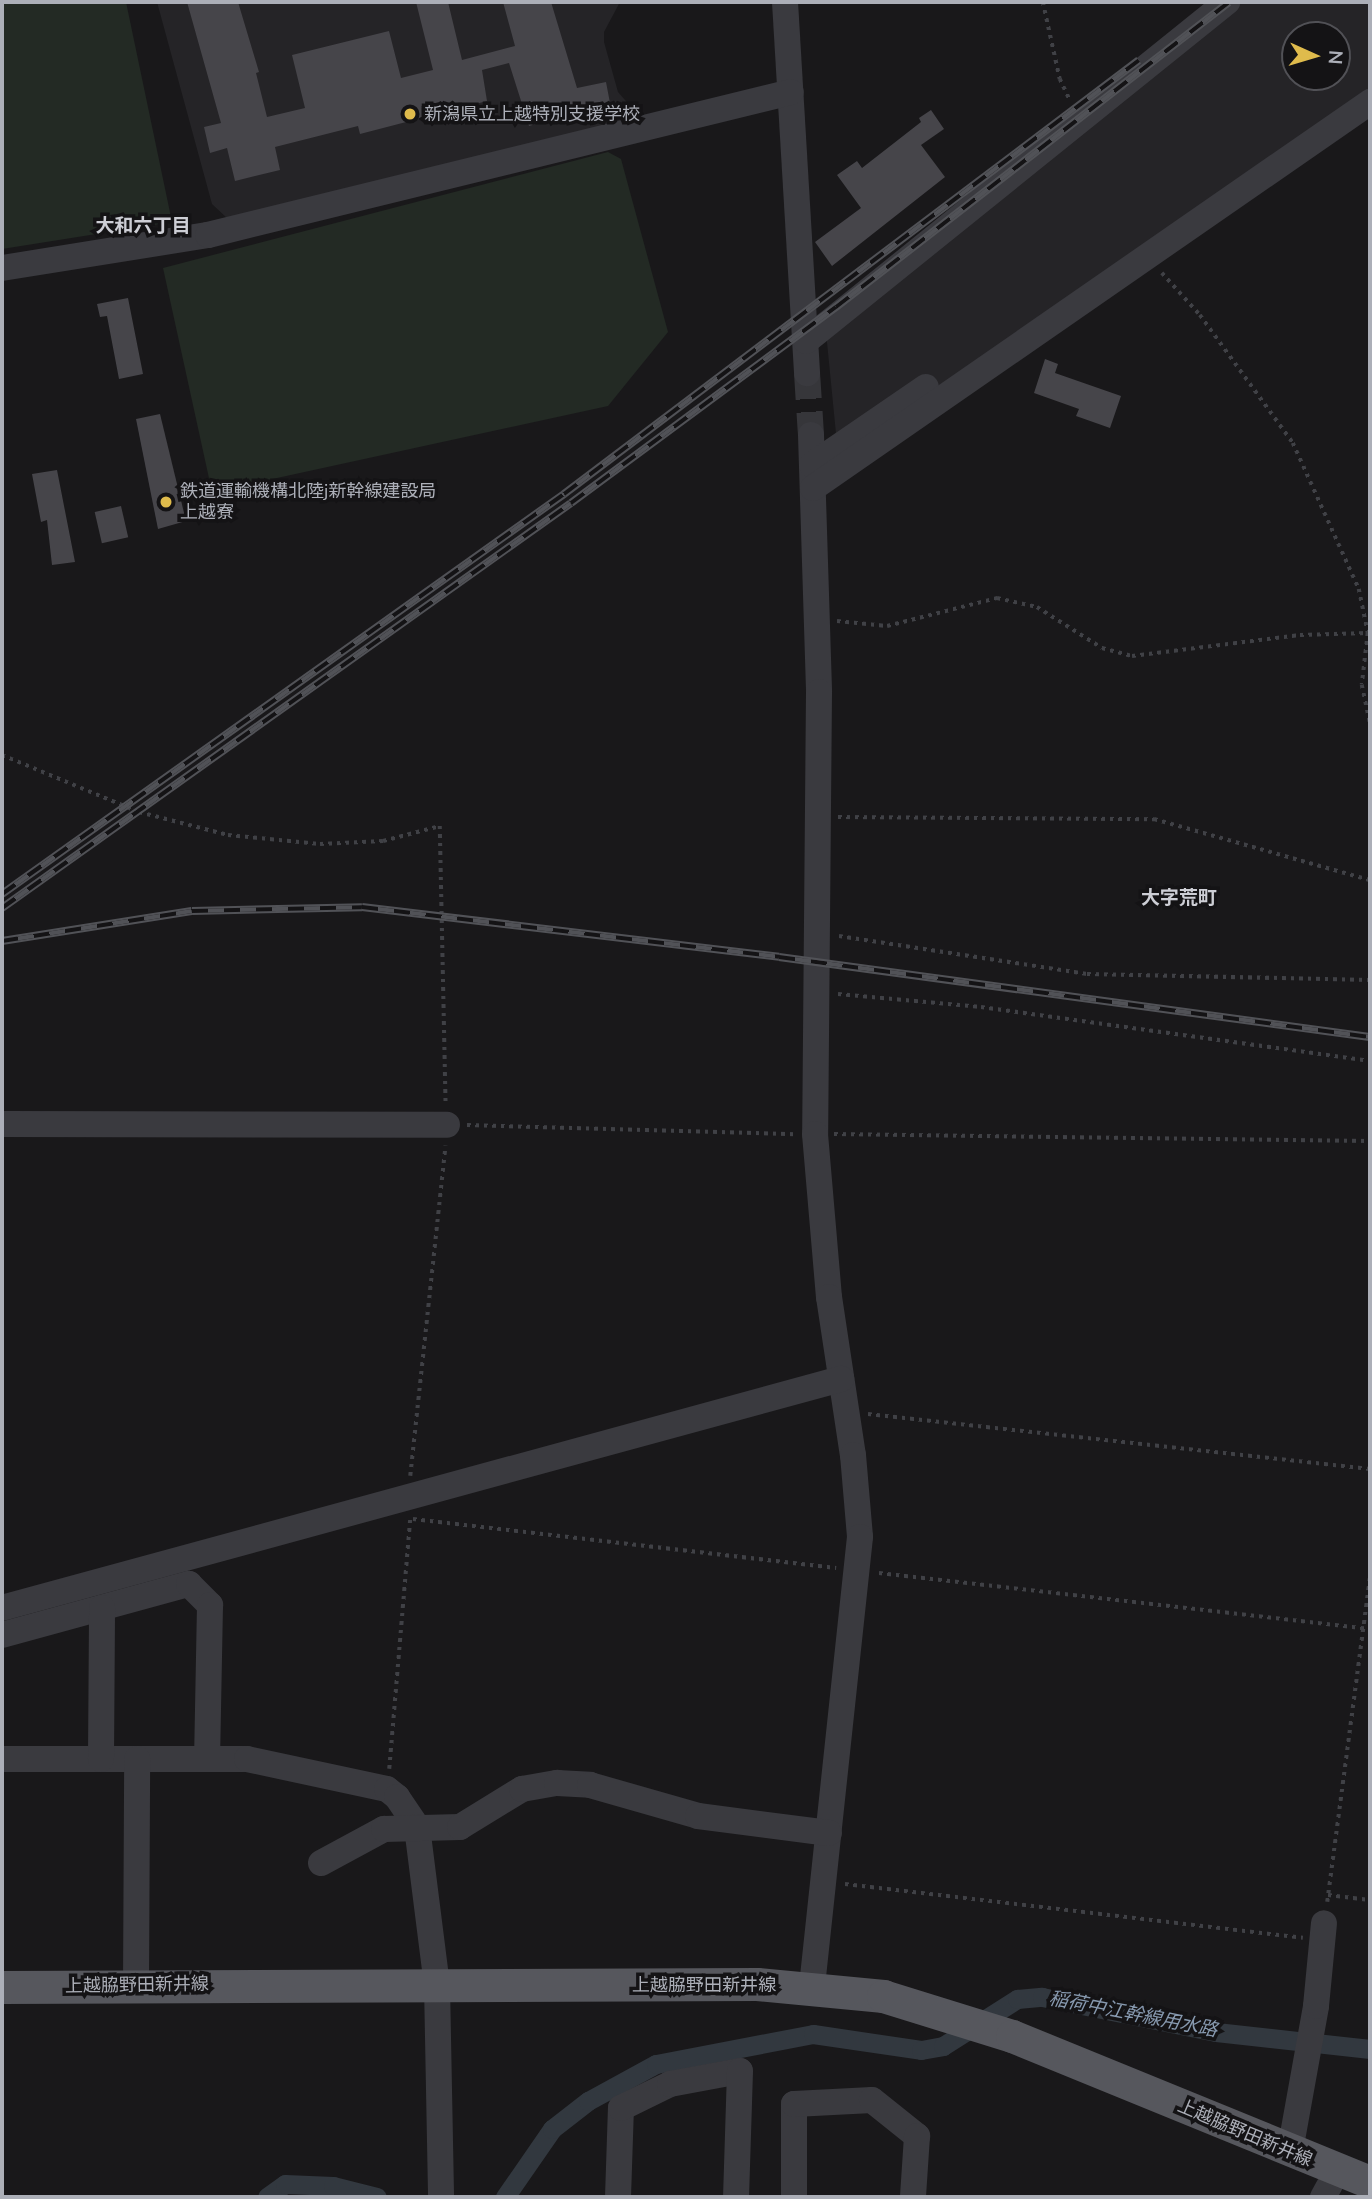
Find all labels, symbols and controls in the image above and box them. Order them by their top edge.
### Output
north arrow [1281,21,1351,91]
text: N [1321,49,1348,65]
place label: 新潟県立上越特別支援学校 [424,103,640,125]
marker: 新潟県立上越特別支援学校 [402,106,418,122]
district label: 大和六丁目 [96,216,190,238]
place label: 鉄道運輸機構北陸j新幹線建設局 上越寮 [180,481,436,524]
marker: 鉄道運輸機構北陸j新幹線建設局 上越寮 [158,494,174,510]
district label: 大字荒町 [1141,888,1217,910]
street label: 上越脇野田新井線 [65,1973,209,1997]
street label: 上越脇野田新井線 [632,1974,776,1996]
water label: 稲荷中江幹線用水路 [1047,1987,1219,2043]
street label: 上越脇野田新井線 [1175,2095,1315,2171]

